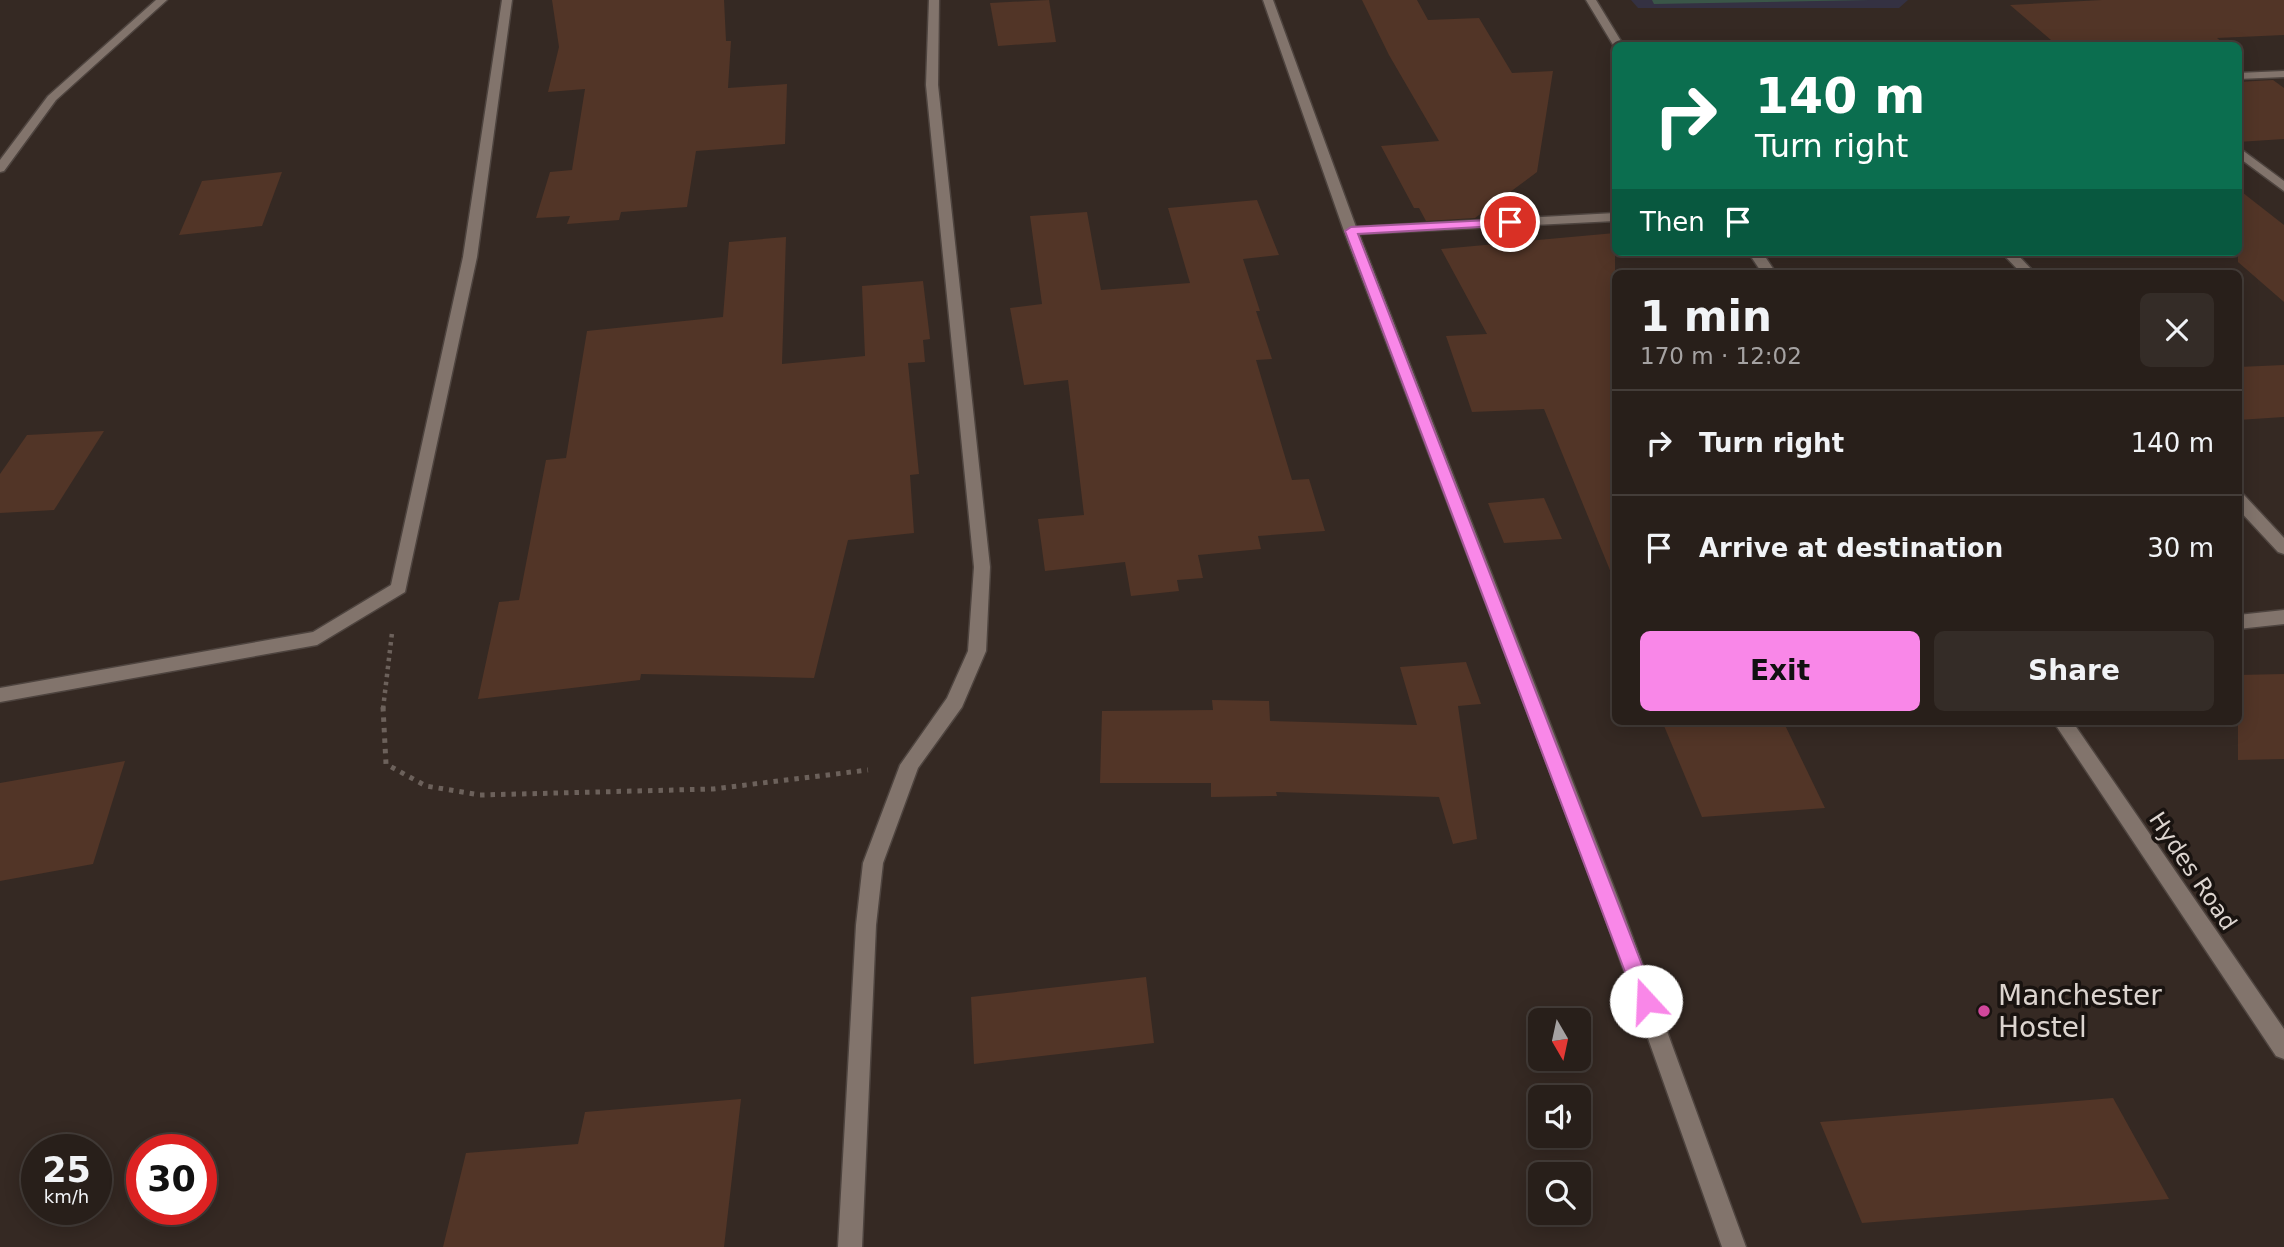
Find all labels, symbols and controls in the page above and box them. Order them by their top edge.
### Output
text: 140 m [1755,68,1925,125]
icon: right [1640,70,1731,161]
text: Turn right [1755,127,1908,165]
pin [1480,192,1540,252]
icon: arrive [1491,203,1529,241]
icon: arrive [1719,203,1757,241]
text: Then [1640,207,1705,237]
text: 1 min [1640,292,1772,341]
button: close [2140,293,2214,367]
text: 170 m · 12:02 [1640,343,1802,369]
icon: right [1640,424,1678,462]
text: Turn right [1699,428,1844,458]
text: 140 m [2131,428,2214,458]
icon: arrive [1640,529,1678,567]
text: Arrive at destination [1699,533,2003,563]
text: 30 m [2147,533,2214,563]
button: Exit [1640,631,1920,711]
button: Share [1934,631,2214,711]
street label: Hydes Road [2144,807,2242,935]
position arrow [1609,964,1683,1038]
place label: Manchester Hostel [1998,979,2162,1044]
marker: Manchester Hostel [1976,1003,1992,1019]
north arrow [1528,1008,1591,1071]
map controls [1528,1008,1591,1225]
button: sound [1528,1085,1591,1148]
speed limit sign: 30 [126,1134,217,1225]
text: 25 [42,1150,91,1190]
button: search [1528,1162,1591,1225]
text: km/h [44,1186,89,1207]

